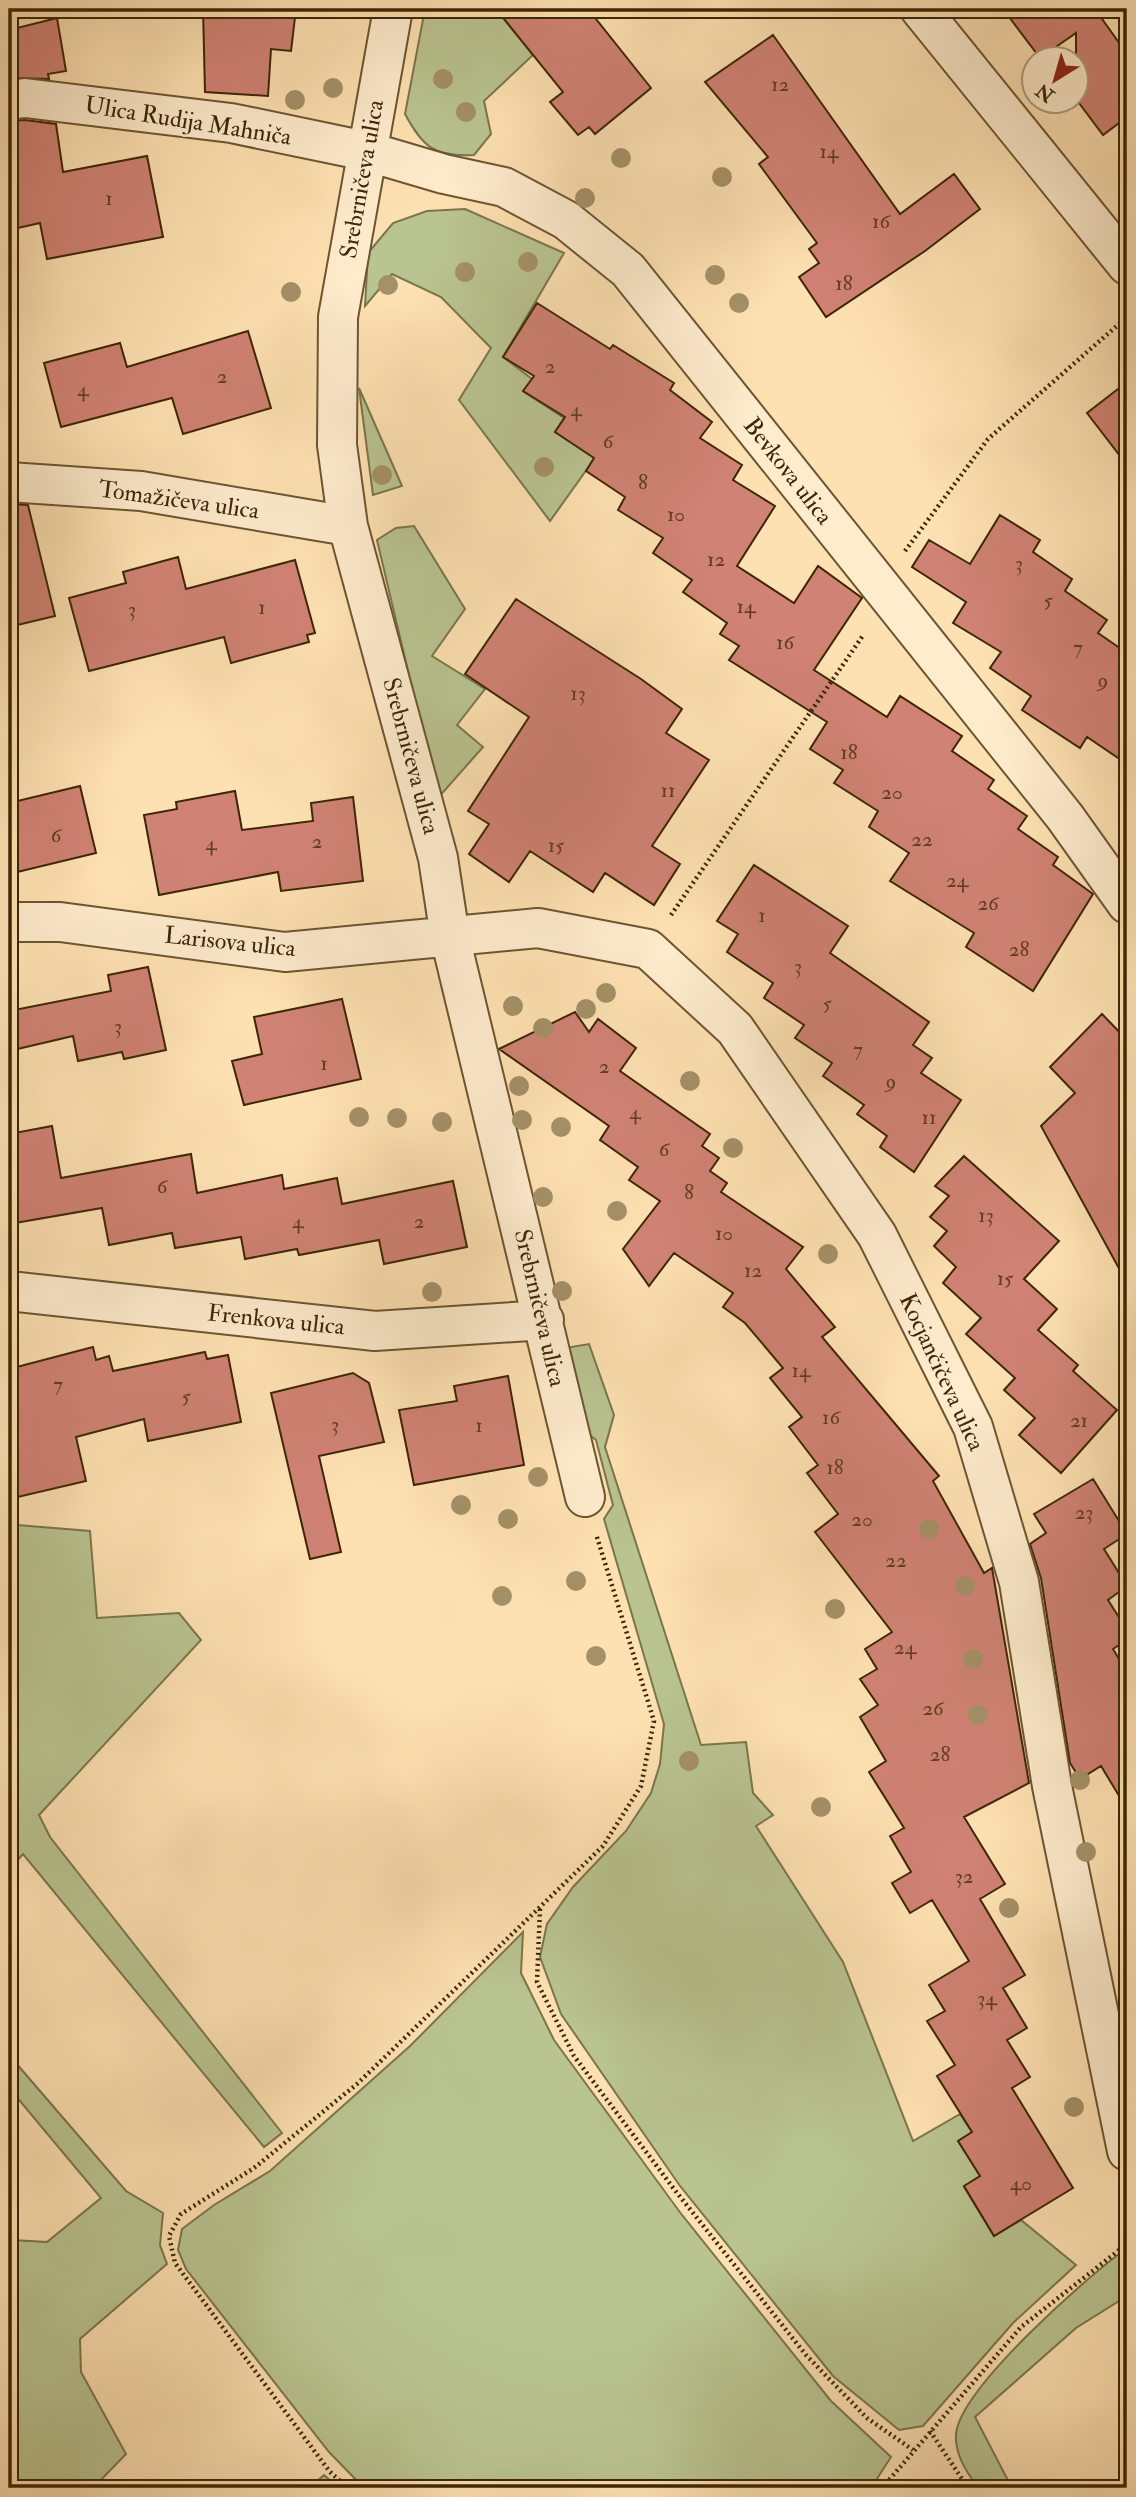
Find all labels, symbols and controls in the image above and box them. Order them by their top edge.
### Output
north arrow [1020,46,1090,116]
house number: 12 [771,71,789,98]
text: N [1031,77,1060,108]
street label: Ulica Rudija Mahniča [82,89,295,153]
street label: Srebrničeva ulica [333,96,391,261]
house number: 14 [820,138,840,165]
house number: 1 [105,185,113,212]
house number: 16 [872,208,891,235]
house number: 18 [835,270,853,297]
house number: 2 [545,353,555,380]
house number: 2 [217,363,227,390]
house number: 4 [77,376,90,403]
house number: 4 [570,396,583,423]
street label: Bevkova ulica [736,411,840,532]
house number: 6 [603,428,615,455]
house number: 8 [638,469,648,496]
street label: Tomažičeva ulica [97,473,262,527]
house number: 10 [667,501,685,528]
house number: 12 [707,546,725,573]
house number: 3 [1015,550,1023,577]
house number: 5 [1043,587,1053,614]
house number: 14 [737,593,757,620]
house number: 1 [258,594,266,621]
house number: 3 [128,596,136,623]
house number: 16 [776,629,795,656]
house number: 7 [1073,634,1083,661]
house number: 9 [1096,667,1108,694]
street label: Srebrničeva ulica [375,674,447,839]
house number: 13 [570,680,586,707]
house number: 18 [840,739,858,766]
house number: 11 [661,777,676,804]
house number: 20 [881,779,903,806]
house number: 6 [51,822,63,849]
house number: 22 [911,826,933,853]
house number: 2 [312,828,322,855]
house number: 4 [205,830,218,857]
house number: 15 [548,832,565,859]
house number: 24 [946,867,970,894]
house number: 26 [977,890,1000,917]
house number: 1 [758,902,766,929]
street label: Larisova ulica [163,920,298,964]
house number: 28 [1009,936,1029,963]
house number: 3 [794,953,802,980]
house number: 5 [822,990,832,1017]
house number: 3 [114,1013,122,1040]
house number: 7 [853,1036,863,1063]
house number: 1 [320,1050,328,1077]
house number: 2 [599,1053,609,1080]
house number: 9 [884,1068,896,1095]
house number: 4 [629,1099,642,1126]
house number: 11 [922,1104,937,1131]
house number: 6 [659,1136,671,1163]
house number: 6 [157,1173,169,1200]
house number: 8 [684,1179,694,1206]
house number: 13 [978,1202,994,1229]
house number: 4 [292,1208,305,1235]
house number: 2 [414,1208,424,1235]
house number: 10 [715,1220,733,1247]
street label: Srebrničeva ulica [507,1226,573,1391]
house number: 12 [744,1257,762,1284]
house number: 15 [997,1265,1014,1292]
street label: Kocjančičeva ulica [892,1288,993,1457]
street label: Frenkova ulica [206,1297,347,1343]
house number: 14 [792,1357,812,1384]
house number: 7 [53,1371,63,1398]
house number: 5 [181,1383,191,1410]
house number: 16 [822,1404,841,1431]
house number: 21 [1070,1407,1088,1434]
house number: 3 [331,1411,339,1438]
house number: 1 [475,1412,483,1439]
house number: 18 [826,1454,844,1481]
house number: 23 [1075,1499,1093,1526]
house number: 20 [851,1506,873,1533]
house number: 22 [885,1547,907,1574]
house number: 24 [894,1634,918,1661]
house number: 26 [922,1695,945,1722]
house number: 28 [930,1741,950,1768]
house number: 32 [955,1863,973,1890]
house number: 34 [977,1985,998,2012]
house number: 40 [1010,2170,1032,2197]

